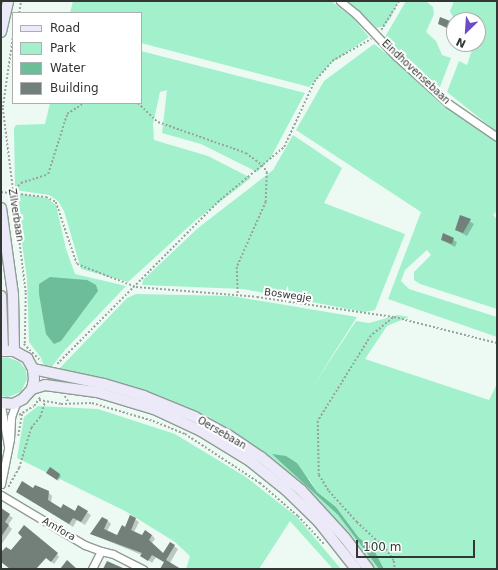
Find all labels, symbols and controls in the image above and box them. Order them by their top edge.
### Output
legend [12,12,142,104]
north arrow [446,12,486,52]
text: Road [50,21,80,35]
text: N [454,35,468,50]
street label: Eindhovensebaan [379,37,453,107]
text: Park [50,41,76,55]
text: Water [50,61,85,75]
text: Building [50,81,99,95]
street label: Zilverbaan [6,188,26,242]
street label: Boswegje [263,286,313,304]
street label: Oersebaan [195,414,249,452]
street label: Amfora [40,515,78,543]
scale bar [358,532,477,558]
text: 100 m [363,540,401,554]

